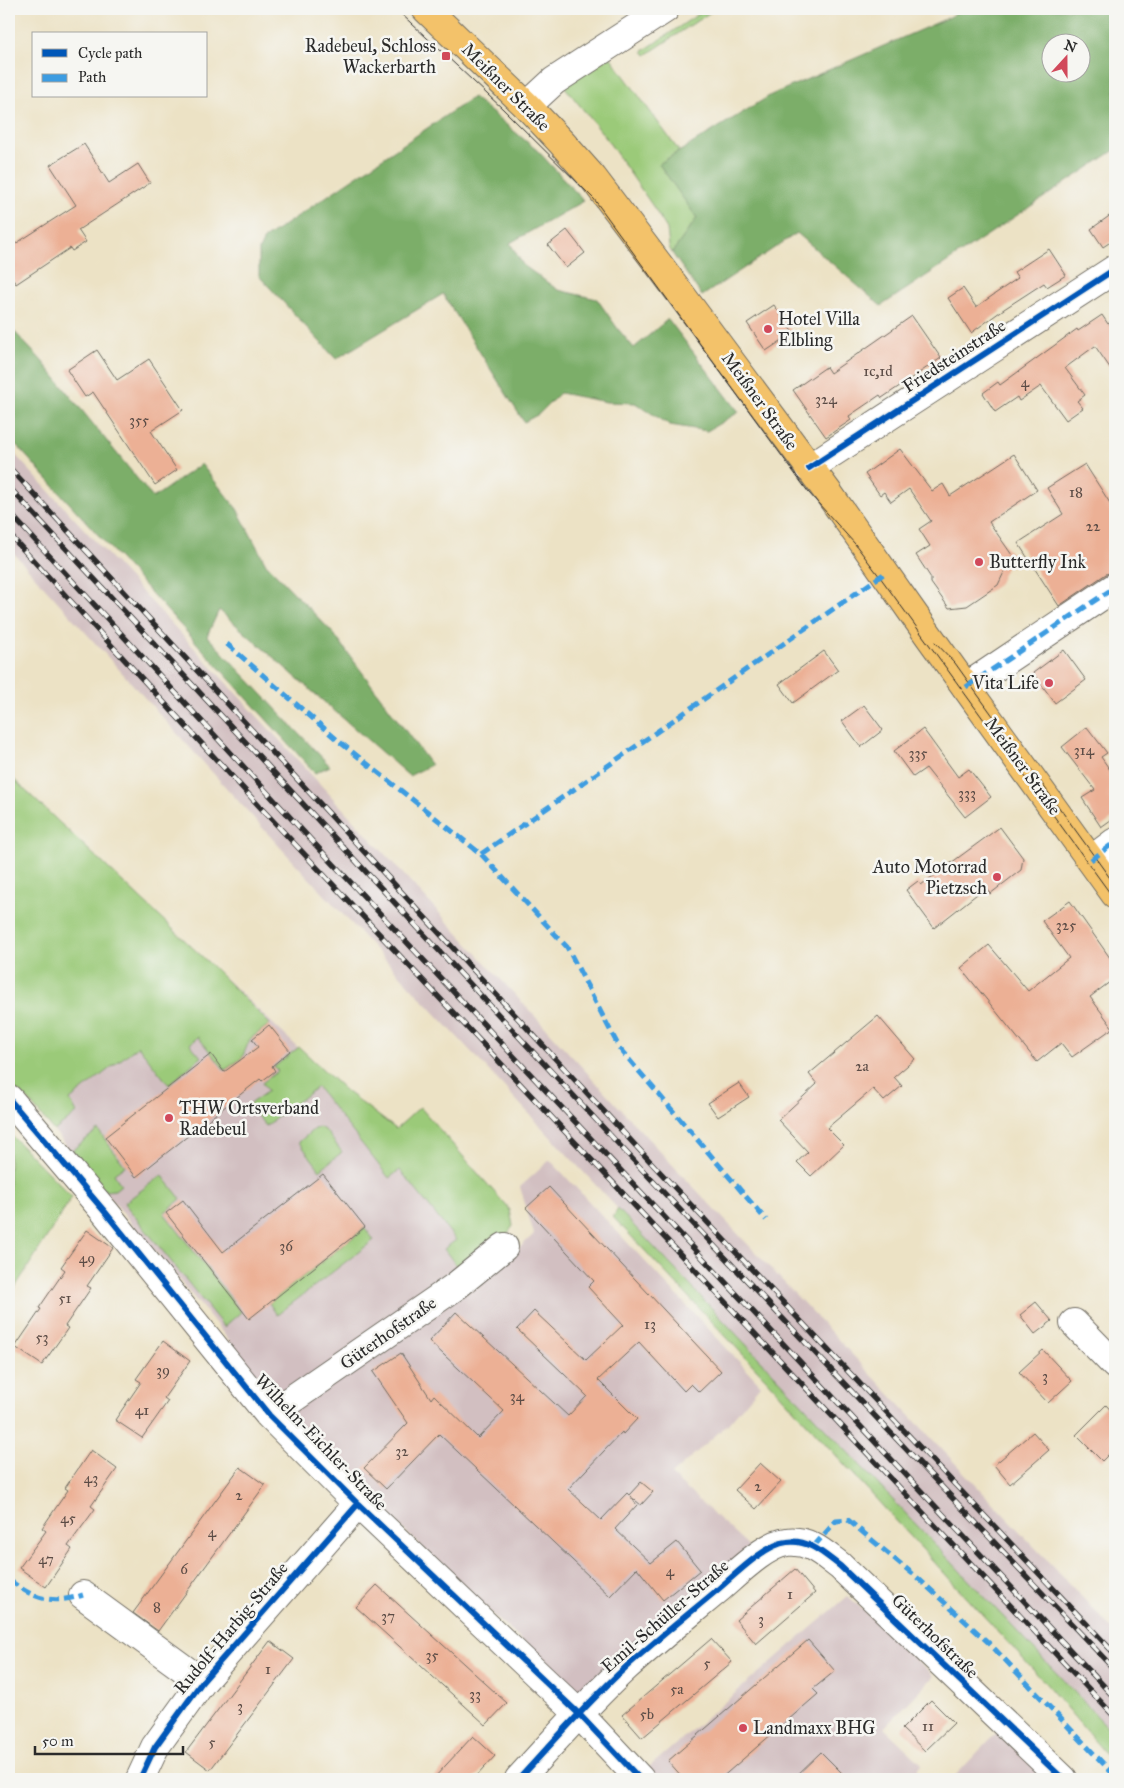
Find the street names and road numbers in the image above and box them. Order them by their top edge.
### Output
street label: Meißner Straße [457,38,555,136]
street label: Friedsteinstraße [898,314,1010,398]
street label: Meißner Straße [717,348,803,454]
street label: Meißner Straße [980,713,1066,819]
street label: Güterhofstraße [336,1292,440,1374]
street label: Wilhelm-Eichler-Straße [250,1369,392,1515]
street label: Emil-Schüller-Straße [597,1555,733,1677]
street label: Rudolf-Harbig-Straße [169,1557,293,1699]
street label: Güterhofstraße [887,1589,983,1683]

